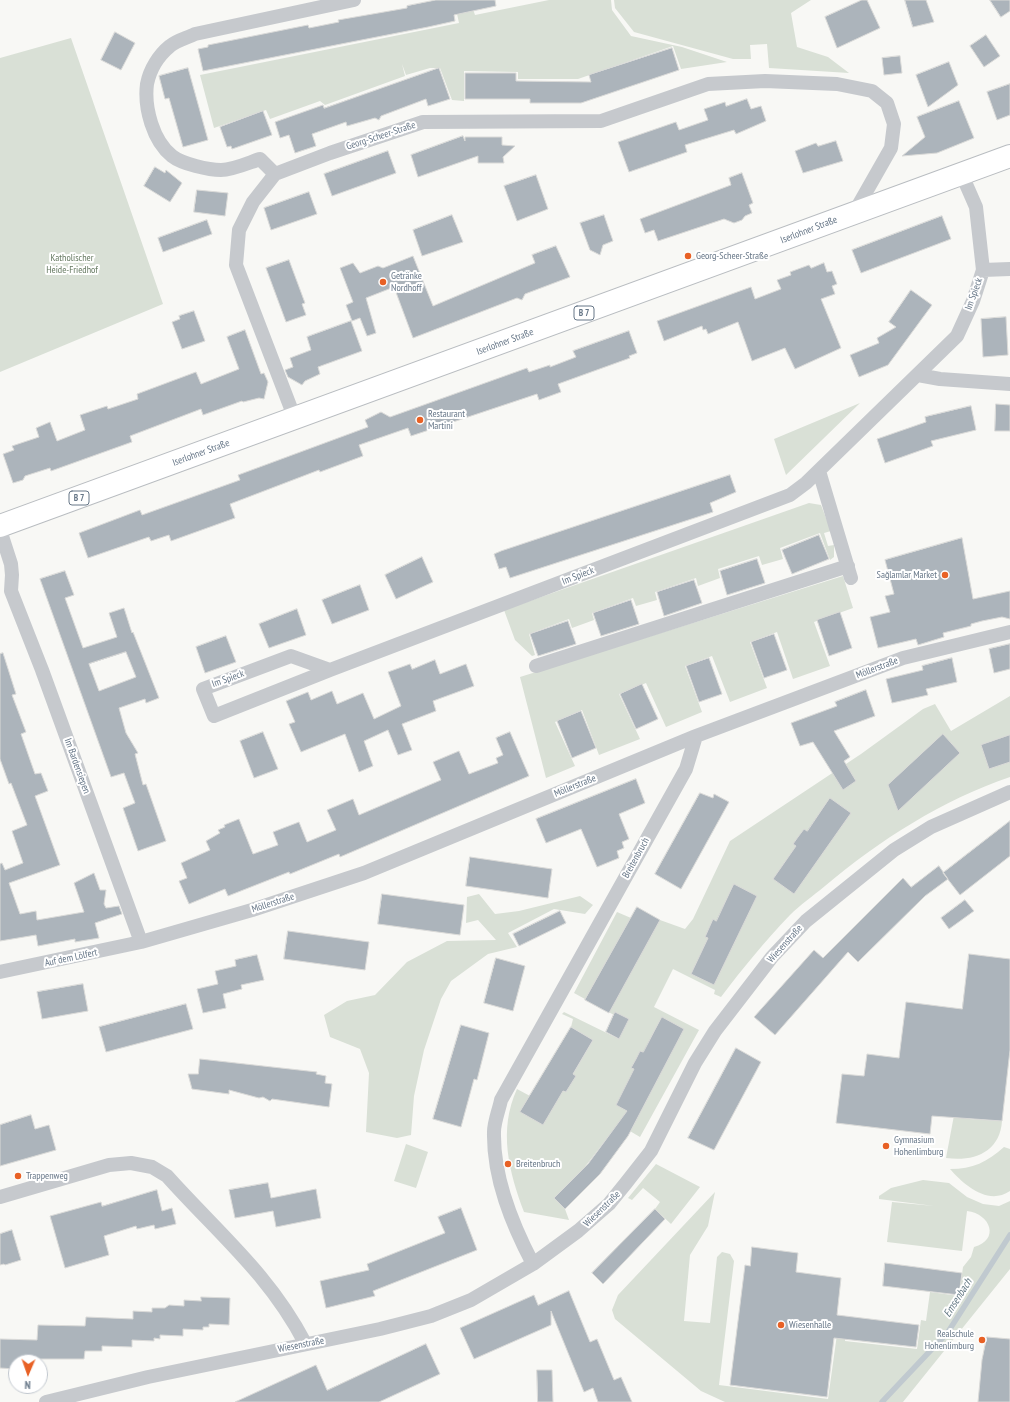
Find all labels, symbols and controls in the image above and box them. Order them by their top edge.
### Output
street label: Georg-Scheer-Straße [345,119,417,153]
street label: Iserlohner Straße [779,214,839,246]
place label: Georg-Scheer-Straße [696,250,768,262]
marker: Georg-Scheer-Straße [683,251,693,261]
park label: Katholischer Heide-Friedhof [46,252,98,276]
place label: Getränke Nordhoff [391,270,422,294]
street label: Im Spieck [963,276,985,312]
marker: Getränke Nordhoff [378,277,388,287]
road number: B 7 [574,306,594,320]
street label: Iserlohner Straße [475,326,535,358]
place label: Restaurant Martini [428,408,465,432]
marker: Restaurant Martini [415,415,425,425]
street label: Iserlohner Straße [171,437,231,469]
road number: B 7 [69,491,89,505]
street label: Im Spieck [560,564,596,588]
place label: Sağlamlar Market [877,569,937,581]
marker: Sağlamlar Market [940,570,950,580]
street label: Möllerstraße [854,654,900,682]
street label: Im Spieck [210,668,246,690]
street label: Im Bardensiepen [61,737,93,795]
street label: Möllerstraße [552,772,598,800]
street label: Breitenbruch [620,836,652,880]
street label: Möllerstraße [250,890,296,916]
street label: Wiesenstraße [765,923,805,965]
street label: Auf dem Lölfert [44,947,98,969]
place label: Gymnasium Hohenlimburg [894,1134,943,1158]
marker: Gymnasium Hohenlimburg [881,1141,891,1151]
place label: Breitenbruch [516,1158,560,1170]
marker: Breitenbruch [503,1159,513,1169]
place label: Trappenweg [26,1170,68,1182]
marker: Trappenweg [13,1171,23,1181]
street label: Wiesenstraße [581,1188,623,1230]
water label: Emsenbach [941,1276,975,1320]
place label: Wiesenhalle [789,1319,831,1331]
marker: Wiesenhalle [776,1320,786,1330]
place label: Realschule Hohenlimburg [925,1328,974,1352]
street label: Wiesenstraße [277,1335,325,1355]
marker: Realschule Hohenlimburg [977,1335,987,1345]
north arrow [8,1354,48,1394]
text: N [24,1378,31,1392]

